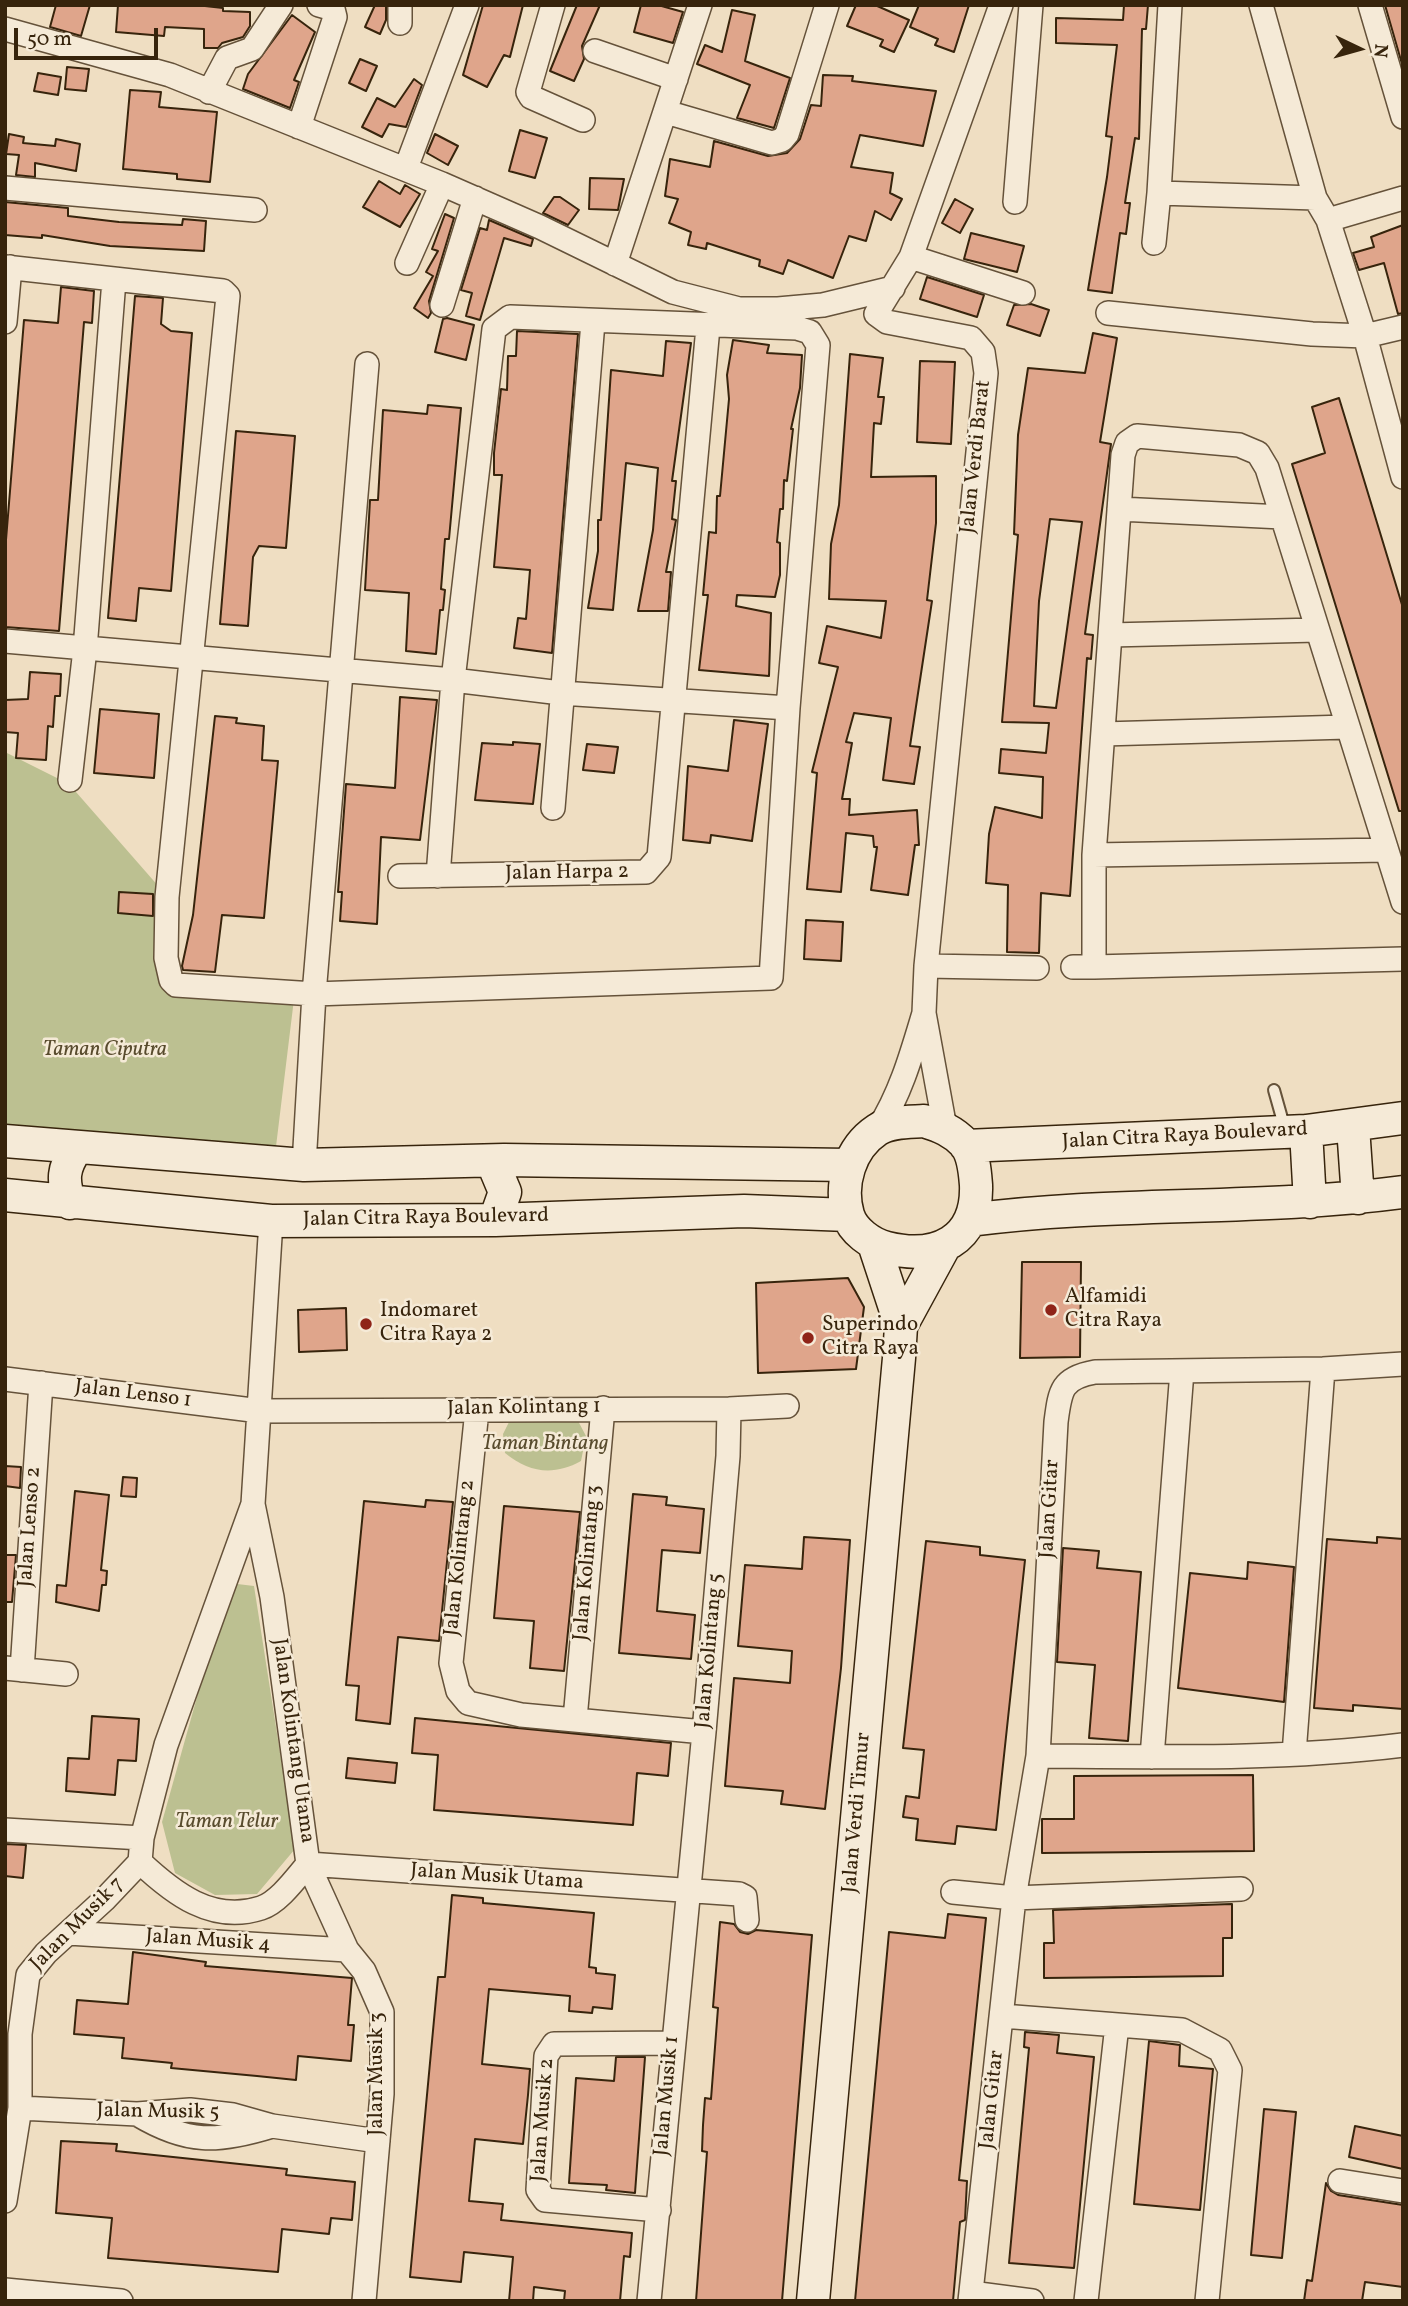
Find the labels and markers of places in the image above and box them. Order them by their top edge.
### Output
place label: Alfamidi Citra Raya [1065,1285,1162,1335]
place label: Indomaret Citra Raya 2 [380,1299,492,1349]
marker: Alfamidi Citra Raya [1043,1302,1059,1318]
place label: Superindo Citra Raya [822,1313,919,1363]
marker: Indomaret Citra Raya 2 [358,1316,374,1332]
marker: Superindo Citra Raya [800,1330,816,1346]

